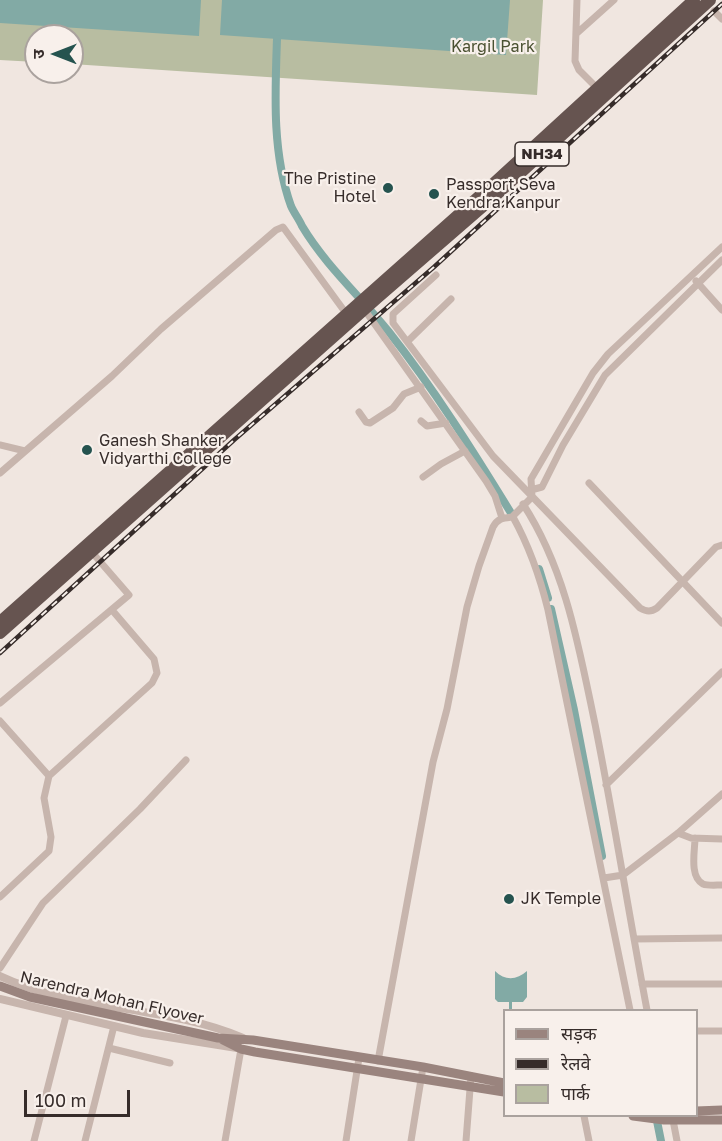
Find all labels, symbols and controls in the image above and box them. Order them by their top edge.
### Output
north arrow [24,24,84,84]
park label: Kargil Park [451,37,535,57]
text: उ [28,49,48,59]
road number: NH34 [515,142,569,166]
place label: The Pristine Hotel [284,169,376,207]
place label: Passport Seva Kendra Kanpur [446,175,560,213]
marker: The Pristine Hotel [381,181,395,195]
marker: Passport Seva Kendra Kanpur [427,187,441,201]
place label: Ganesh Shanker Vidyarthi College [99,431,231,469]
marker: Ganesh Shanker Vidyarthi College [80,443,94,457]
place label: JK Temple [521,889,601,909]
marker: JK Temple [502,892,516,906]
street label: Narendra Mohan Flyover [18,968,206,1028]
legend [503,1009,698,1117]
text: सड़क [561,1022,597,1044]
text: रेलवे [561,1052,591,1074]
scale bar [27,1078,134,1116]
text: पार्क [561,1082,590,1104]
text: 100 m [35,1089,86,1111]

